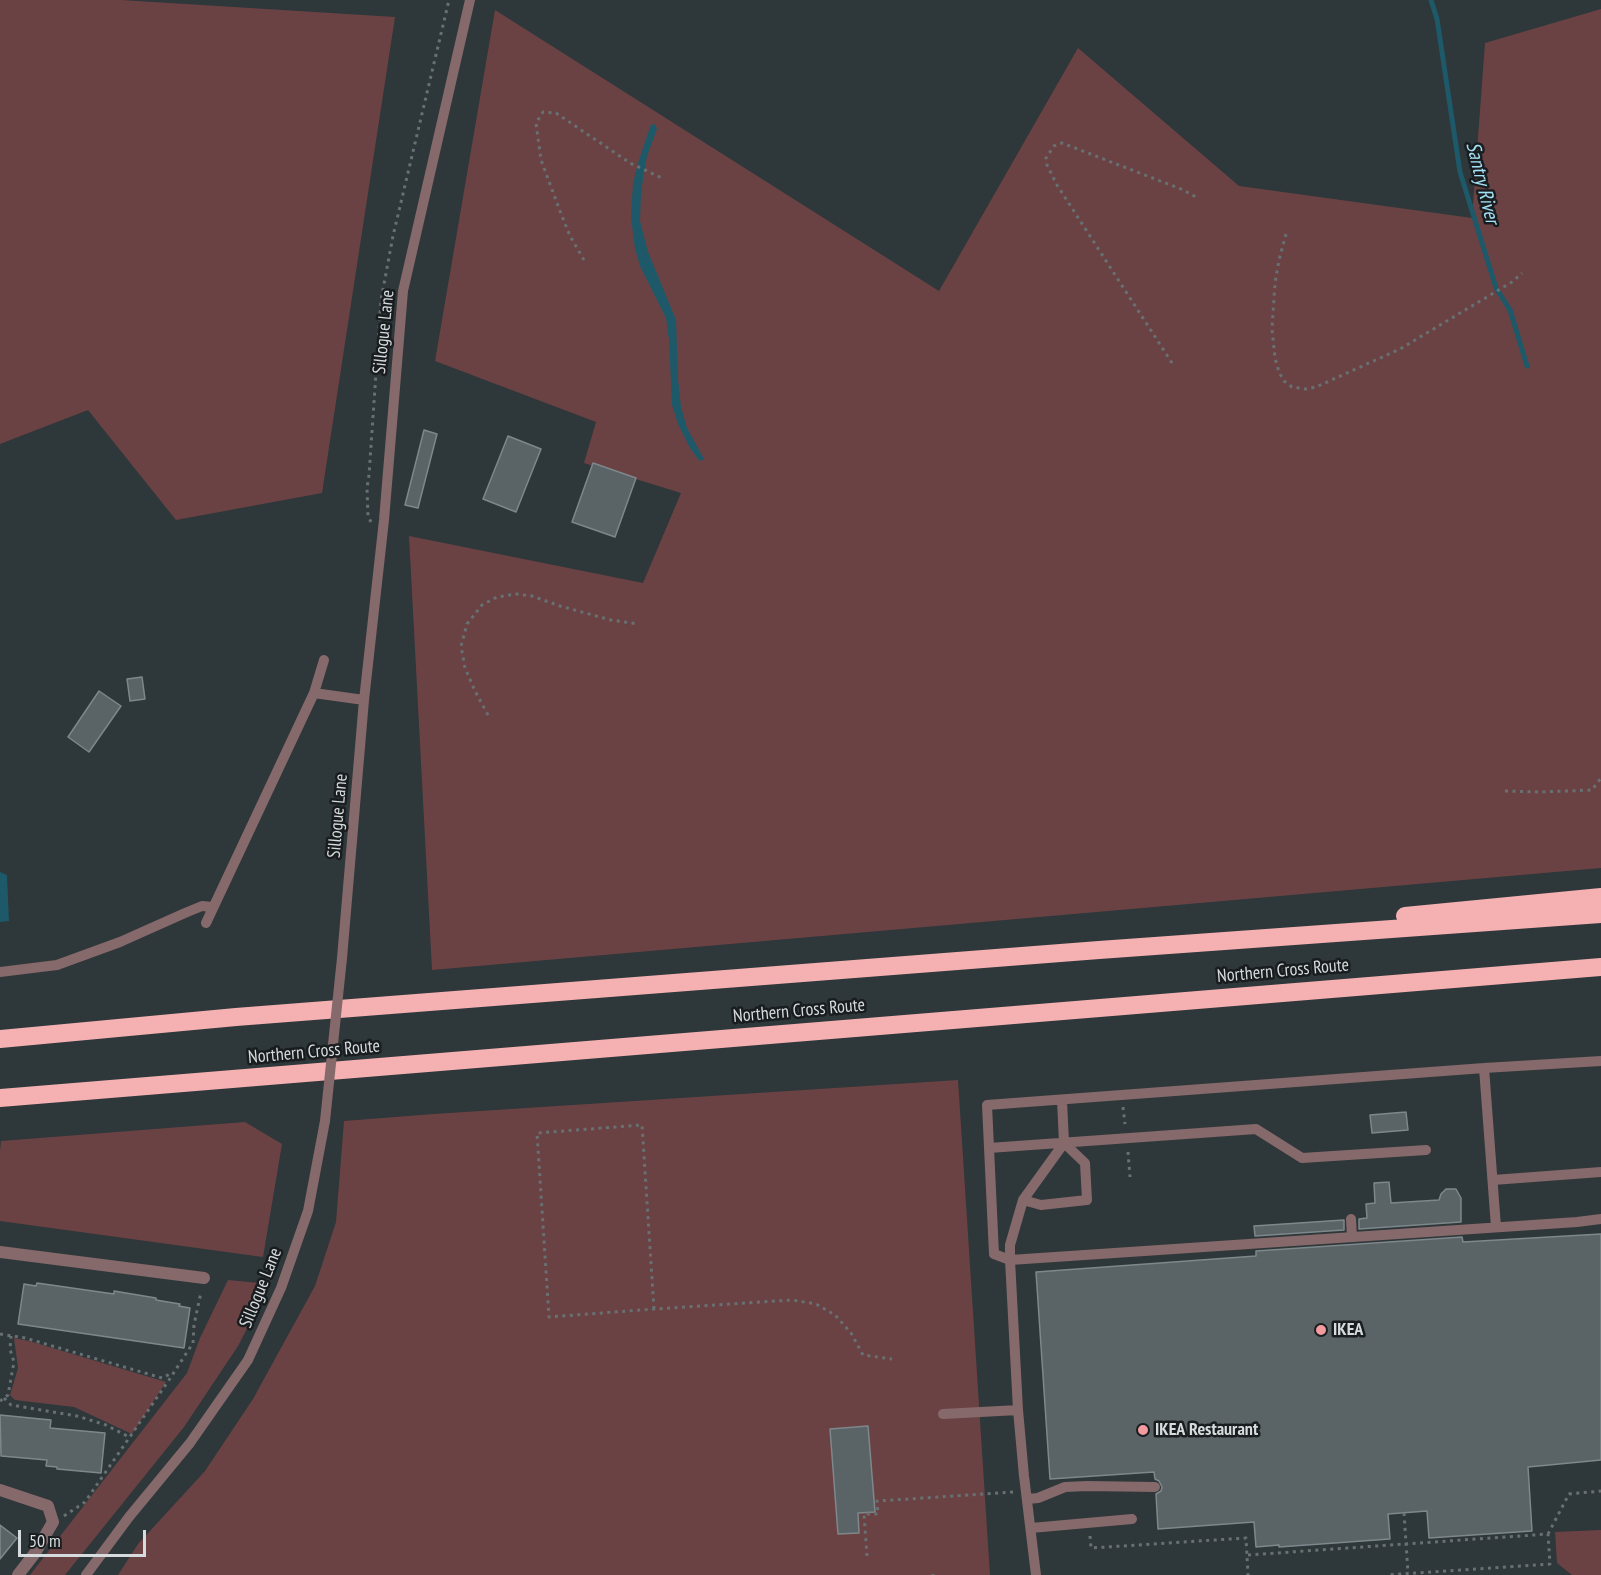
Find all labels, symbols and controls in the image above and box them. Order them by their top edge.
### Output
water label: Santry River [1460,140,1504,226]
street label: Sillogue Lane [369,289,399,375]
street label: Sillogue Lane [324,773,352,859]
street label: Northern Cross Route [1216,954,1350,988]
street label: Northern Cross Route [732,994,866,1028]
street label: Northern Cross Route [247,1035,381,1069]
street label: Sillogue Lane [235,1245,287,1331]
place label: IKEA [1333,1319,1363,1341]
marker: IKEA [1314,1323,1328,1337]
place label: IKEA Restaurant [1155,1419,1258,1441]
marker: IKEA Restaurant [1136,1423,1150,1437]
scale bar [21,1518,148,1556]
text: 50 m [29,1529,61,1552]

